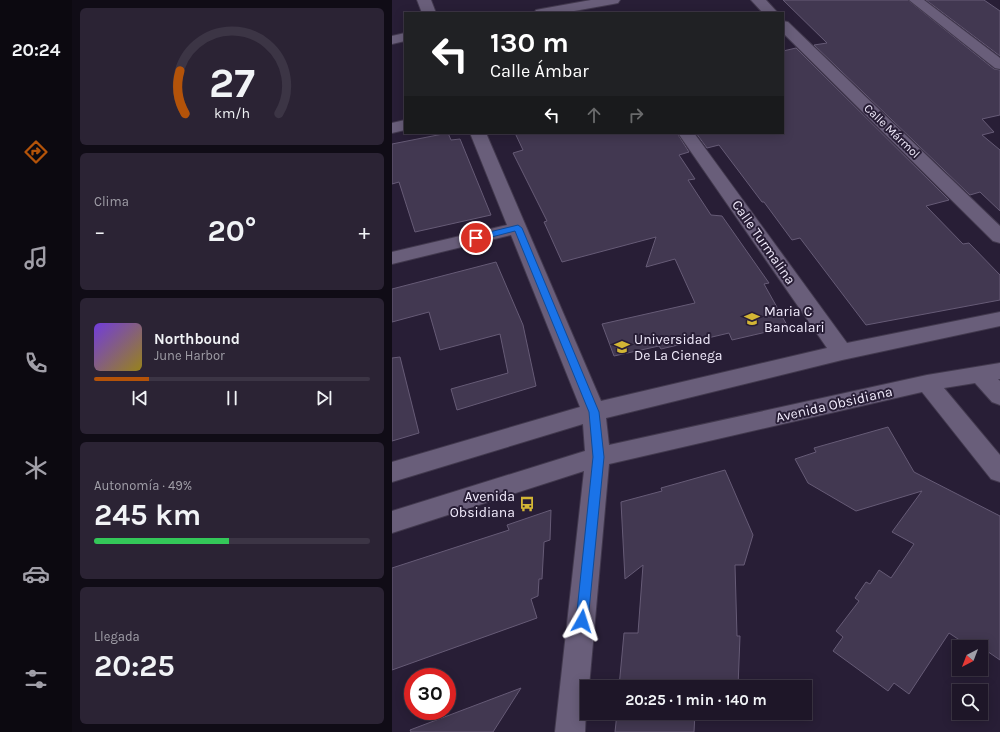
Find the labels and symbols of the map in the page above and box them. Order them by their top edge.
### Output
street label: Calle Mármol [861,101,923,161]
street label: Calle Turmalina [728,197,799,288]
pin [459,221,493,255]
place label: Maria C Bancalari [764,303,825,336]
school or university icon: Maria C Bancalari [743,310,761,328]
place label: Universidad De La Cienega [634,331,723,364]
school or university icon: Universidad De La Cienega [613,338,631,356]
street label: Avenida Obsidiana [774,383,894,426]
place label: Avenida Obsidiana [450,488,515,521]
bus stop icon: Avenida Obsidiana [518,495,536,513]
position arrow [561,600,603,642]
north arrow [952,640,988,676]
speed limit sign: 30 [404,668,456,720]

